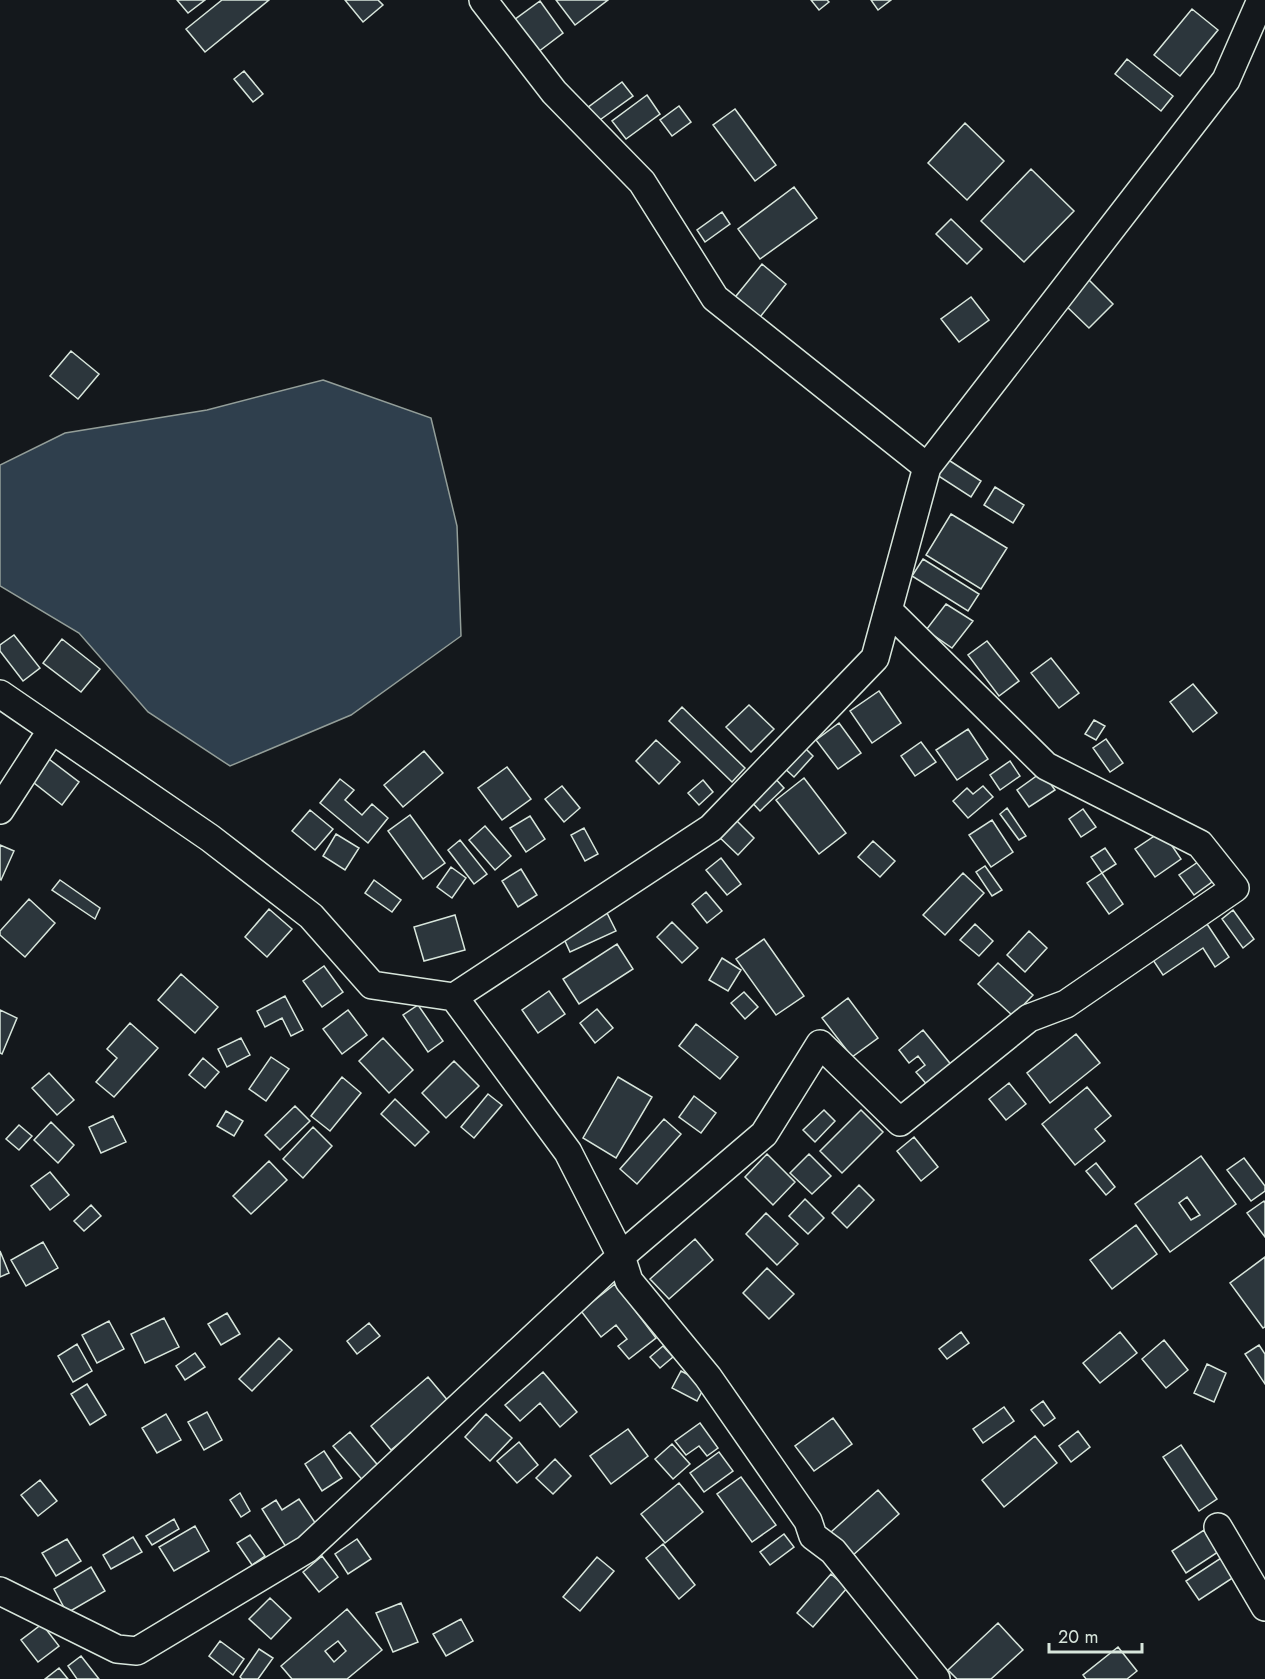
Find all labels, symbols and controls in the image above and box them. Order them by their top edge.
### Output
scale bar [1049,1616,1142,1654]
text: 20 m [1058,1624,1098,1650]

